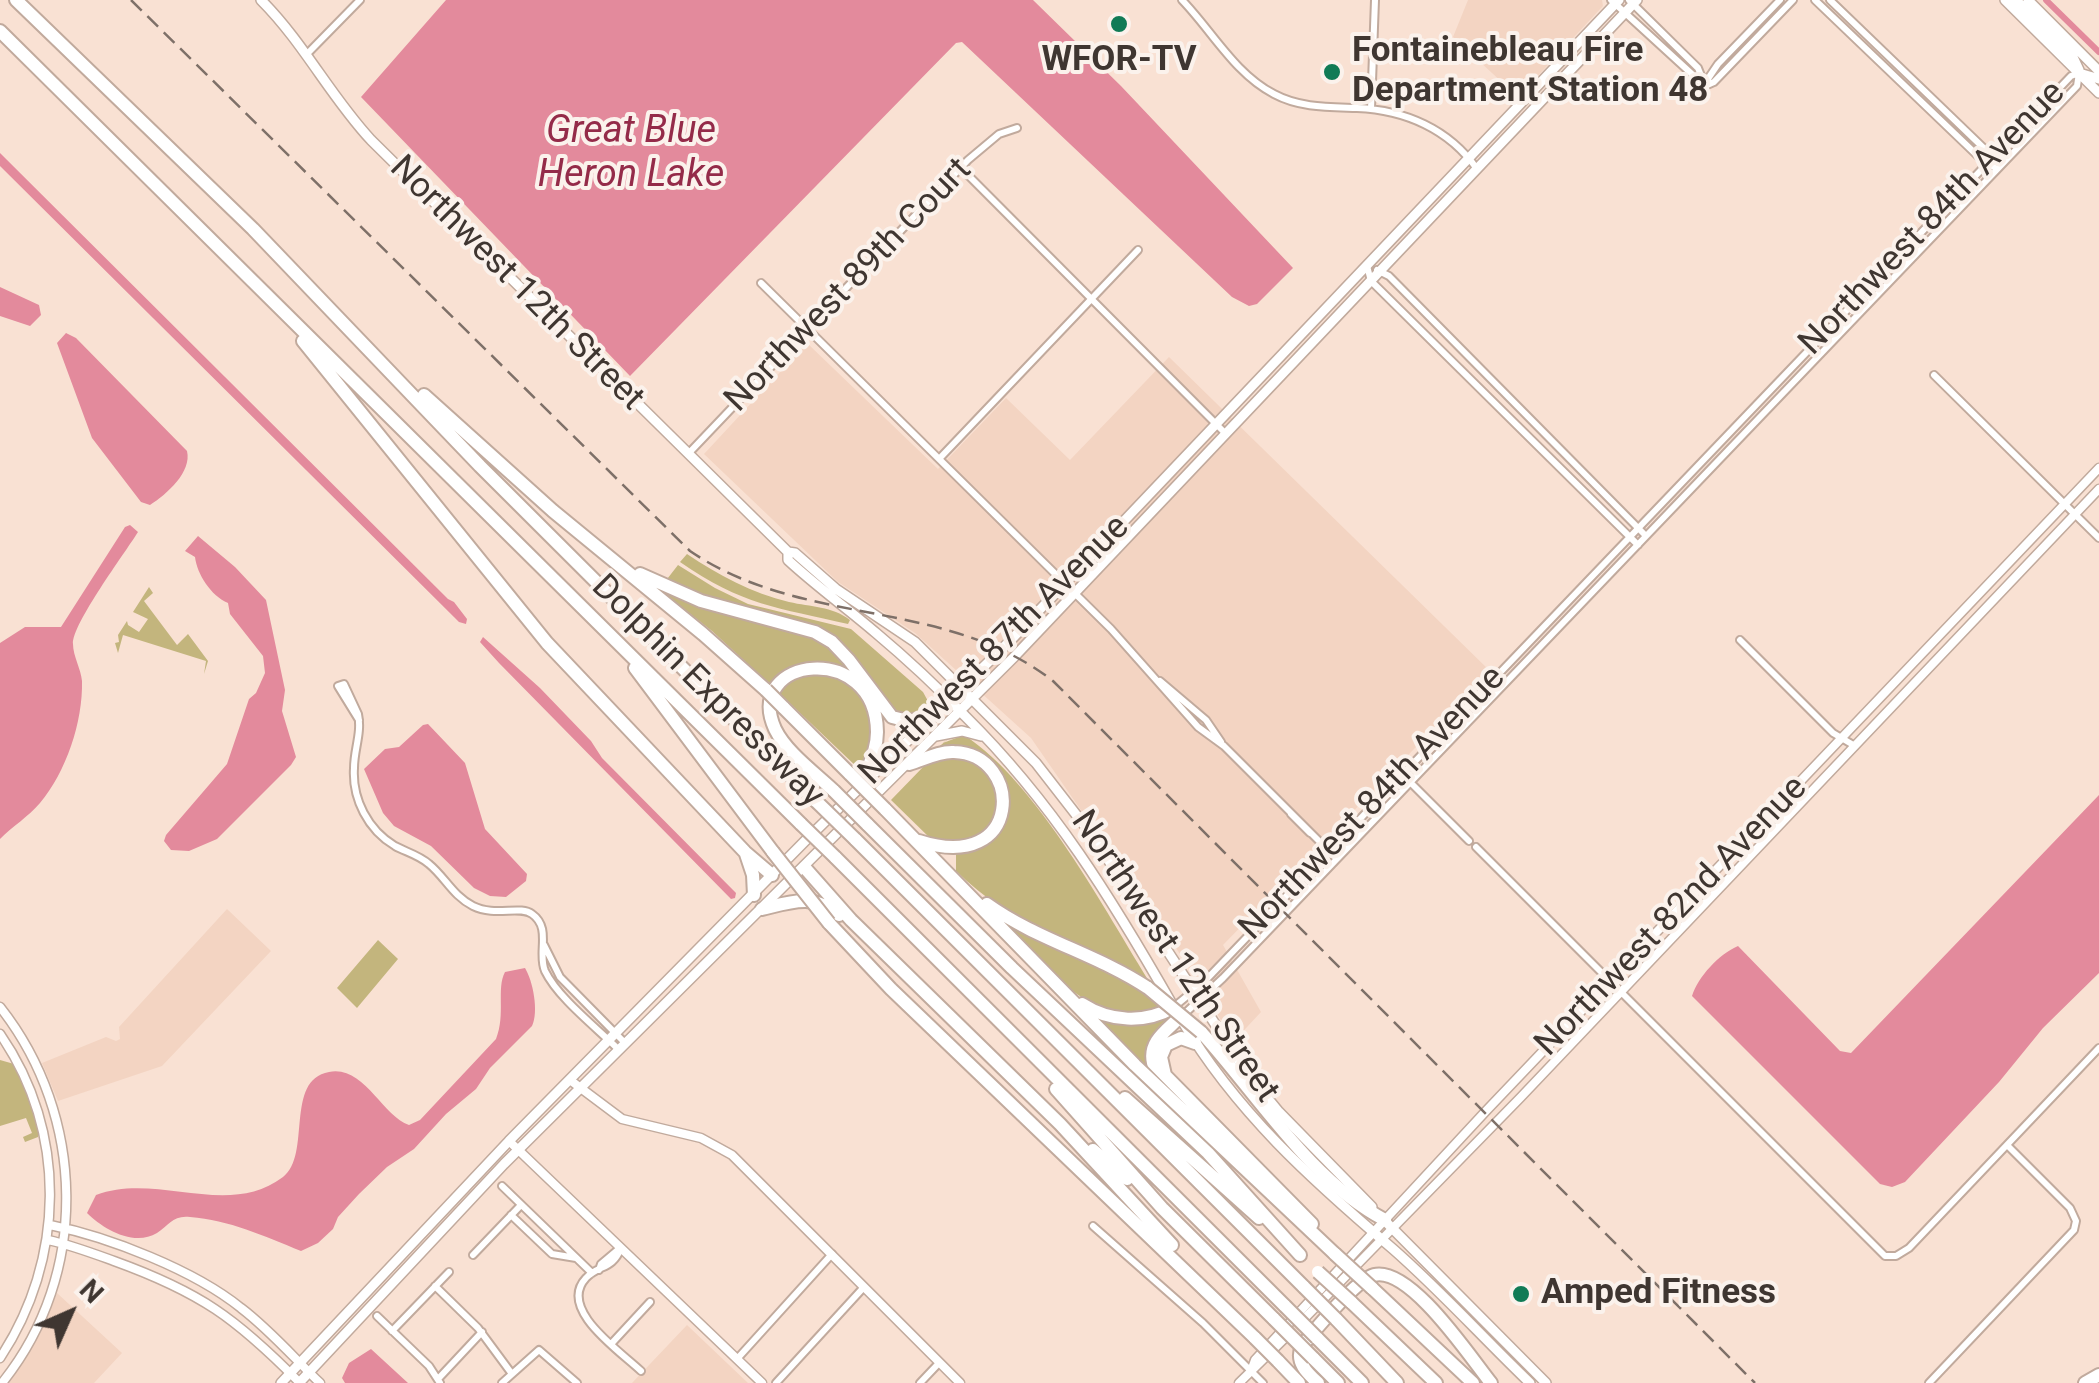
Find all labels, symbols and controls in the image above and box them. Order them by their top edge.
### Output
marker: WFOR-TV [1108,13,1130,35]
place label: Fontainebleau Fire Department Station 48 [1352,31,1708,113]
place label: WFOR-TV [1041,40,1197,82]
marker: Fontainebleau Fire Department Station 48 [1321,61,1343,83]
street label: Northwest 84th Avenue [1791,73,2075,365]
water label: Great Blue Heron Lake [538,109,724,198]
street label: Northwest 12th Street [380,148,652,420]
street label: Northwest 89th Court [717,150,981,422]
street label: Northwest 87th Avenue [851,507,1139,795]
street label: Dolphin Expressway [582,567,832,817]
street label: Northwest 84th Avenue [1231,658,1515,950]
street label: Northwest 82nd Avenue [1527,768,1817,1066]
street label: Northwest 12th Street [1061,803,1287,1111]
north arrow [20,1263,120,1363]
text: N [73,1273,110,1310]
place label: Amped Fitness [1541,1273,1776,1315]
marker: Amped Fitness [1510,1283,1532,1305]

